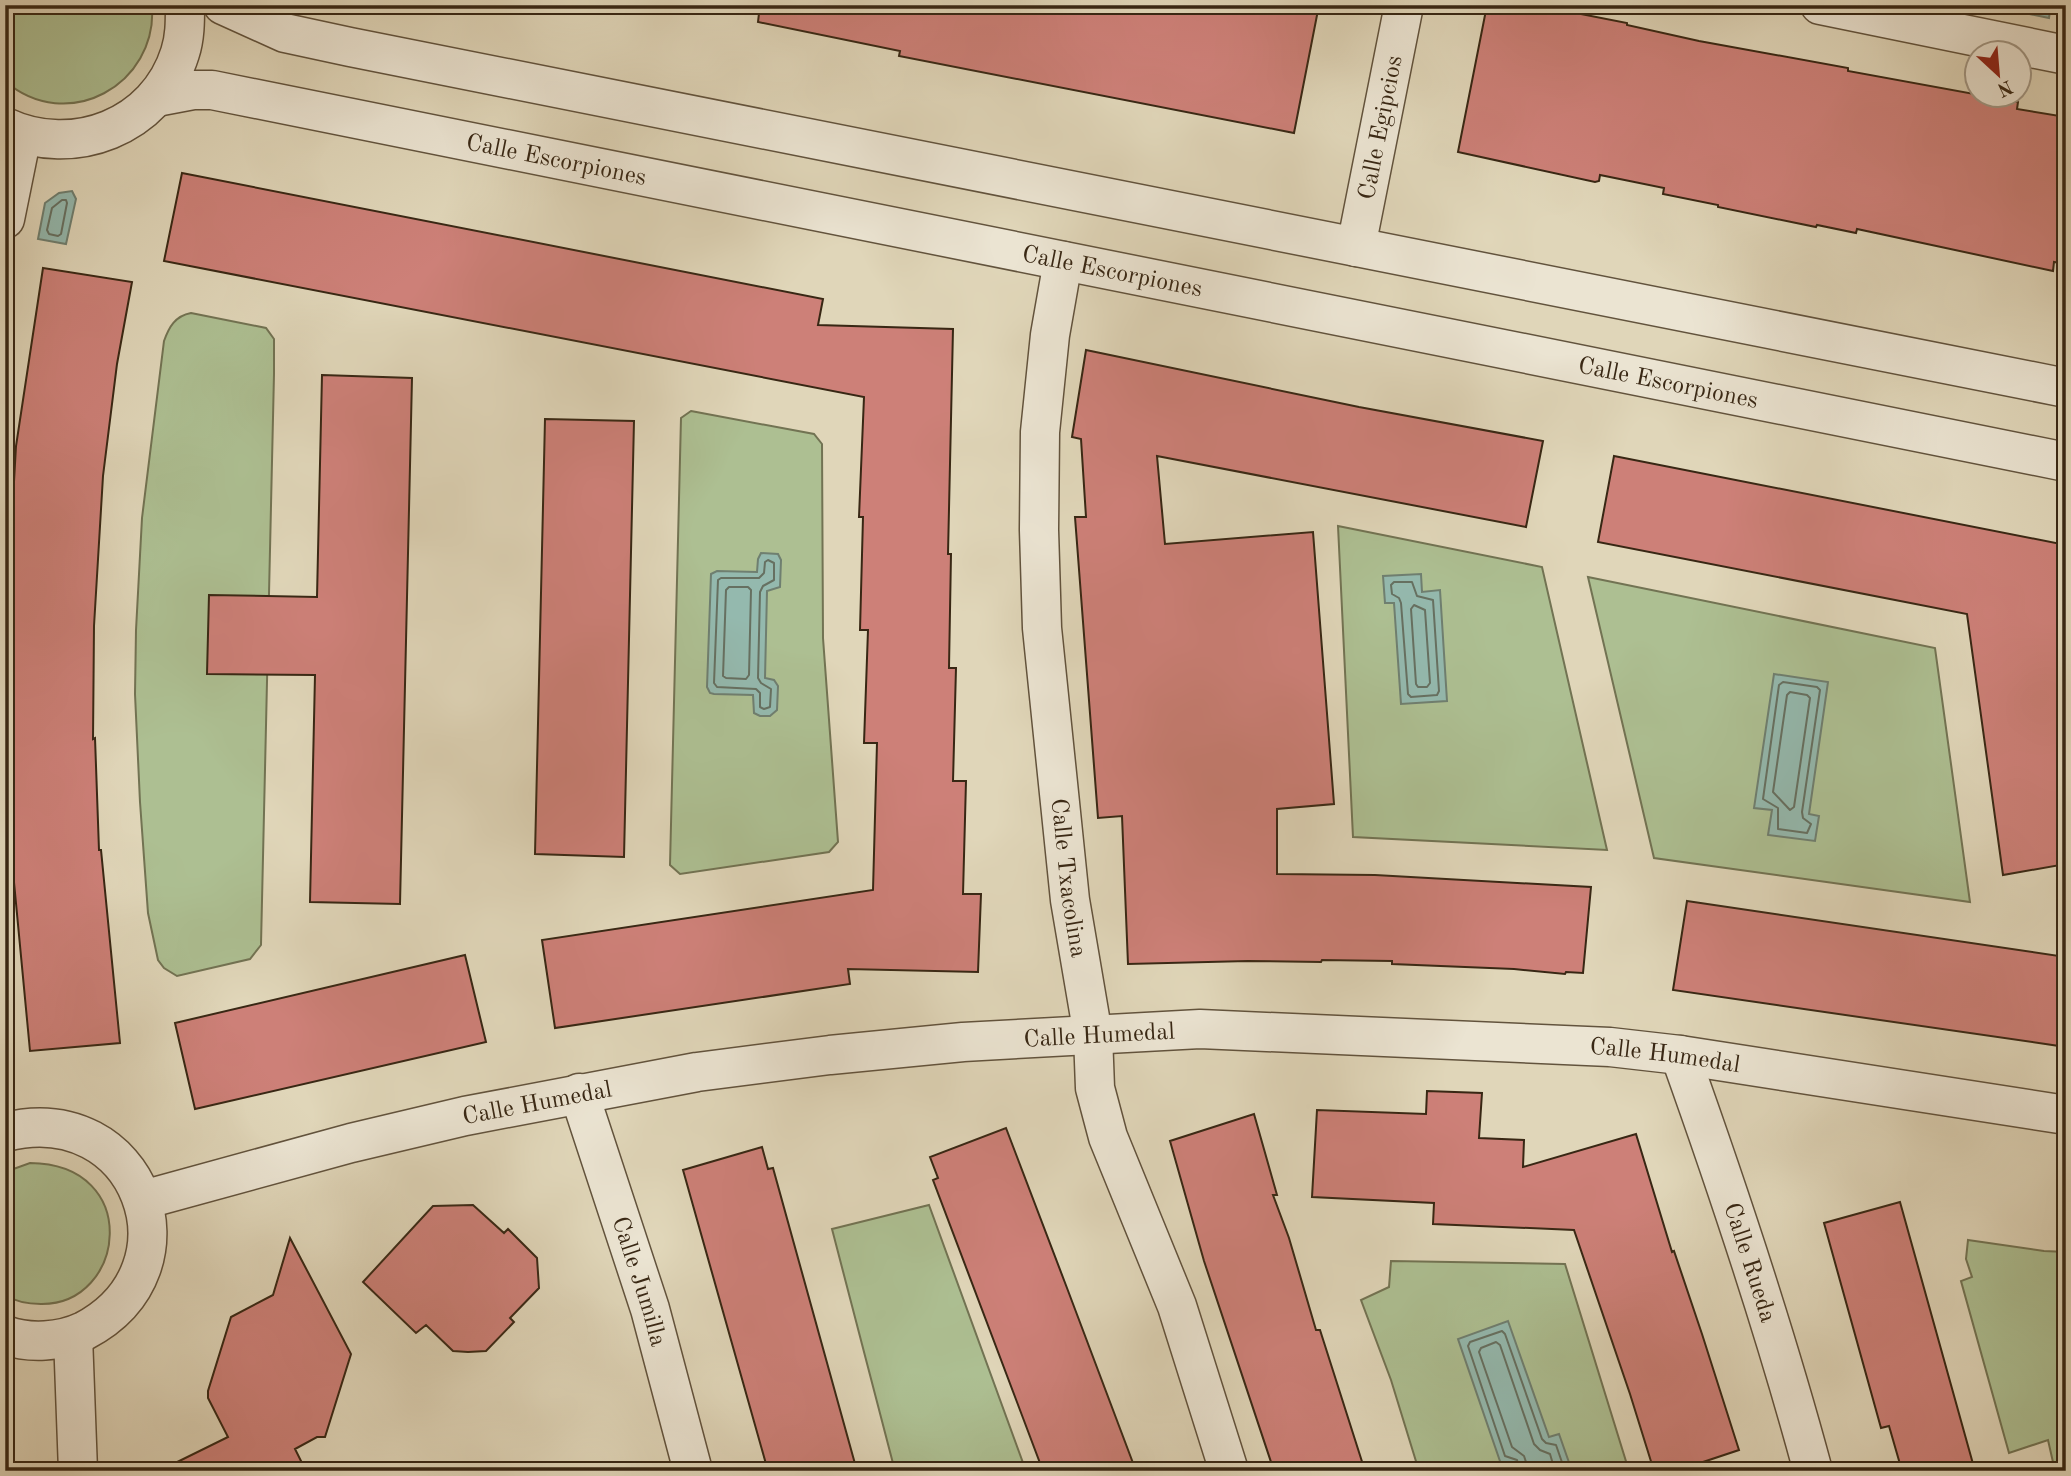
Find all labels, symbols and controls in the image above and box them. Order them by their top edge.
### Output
north arrow [1962,38,2032,108]
street label: Calle Egipcios [1356,54,1408,202]
text: N [1993,75,2015,99]
street label: Calle Escorpiones [464,131,648,191]
street label: Calle Escorpiones [1020,243,1204,302]
street label: Calle Escorpiones [1576,354,1760,414]
street label: Calle Txacolina [1046,797,1090,960]
street label: Calle Humedal [1023,1020,1175,1053]
street label: Calle Humedal [1589,1036,1742,1078]
street label: Calle Humedal [461,1078,614,1130]
street label: Calle Rueda [1718,1200,1779,1326]
street label: Calle Jumilla [606,1214,669,1350]

